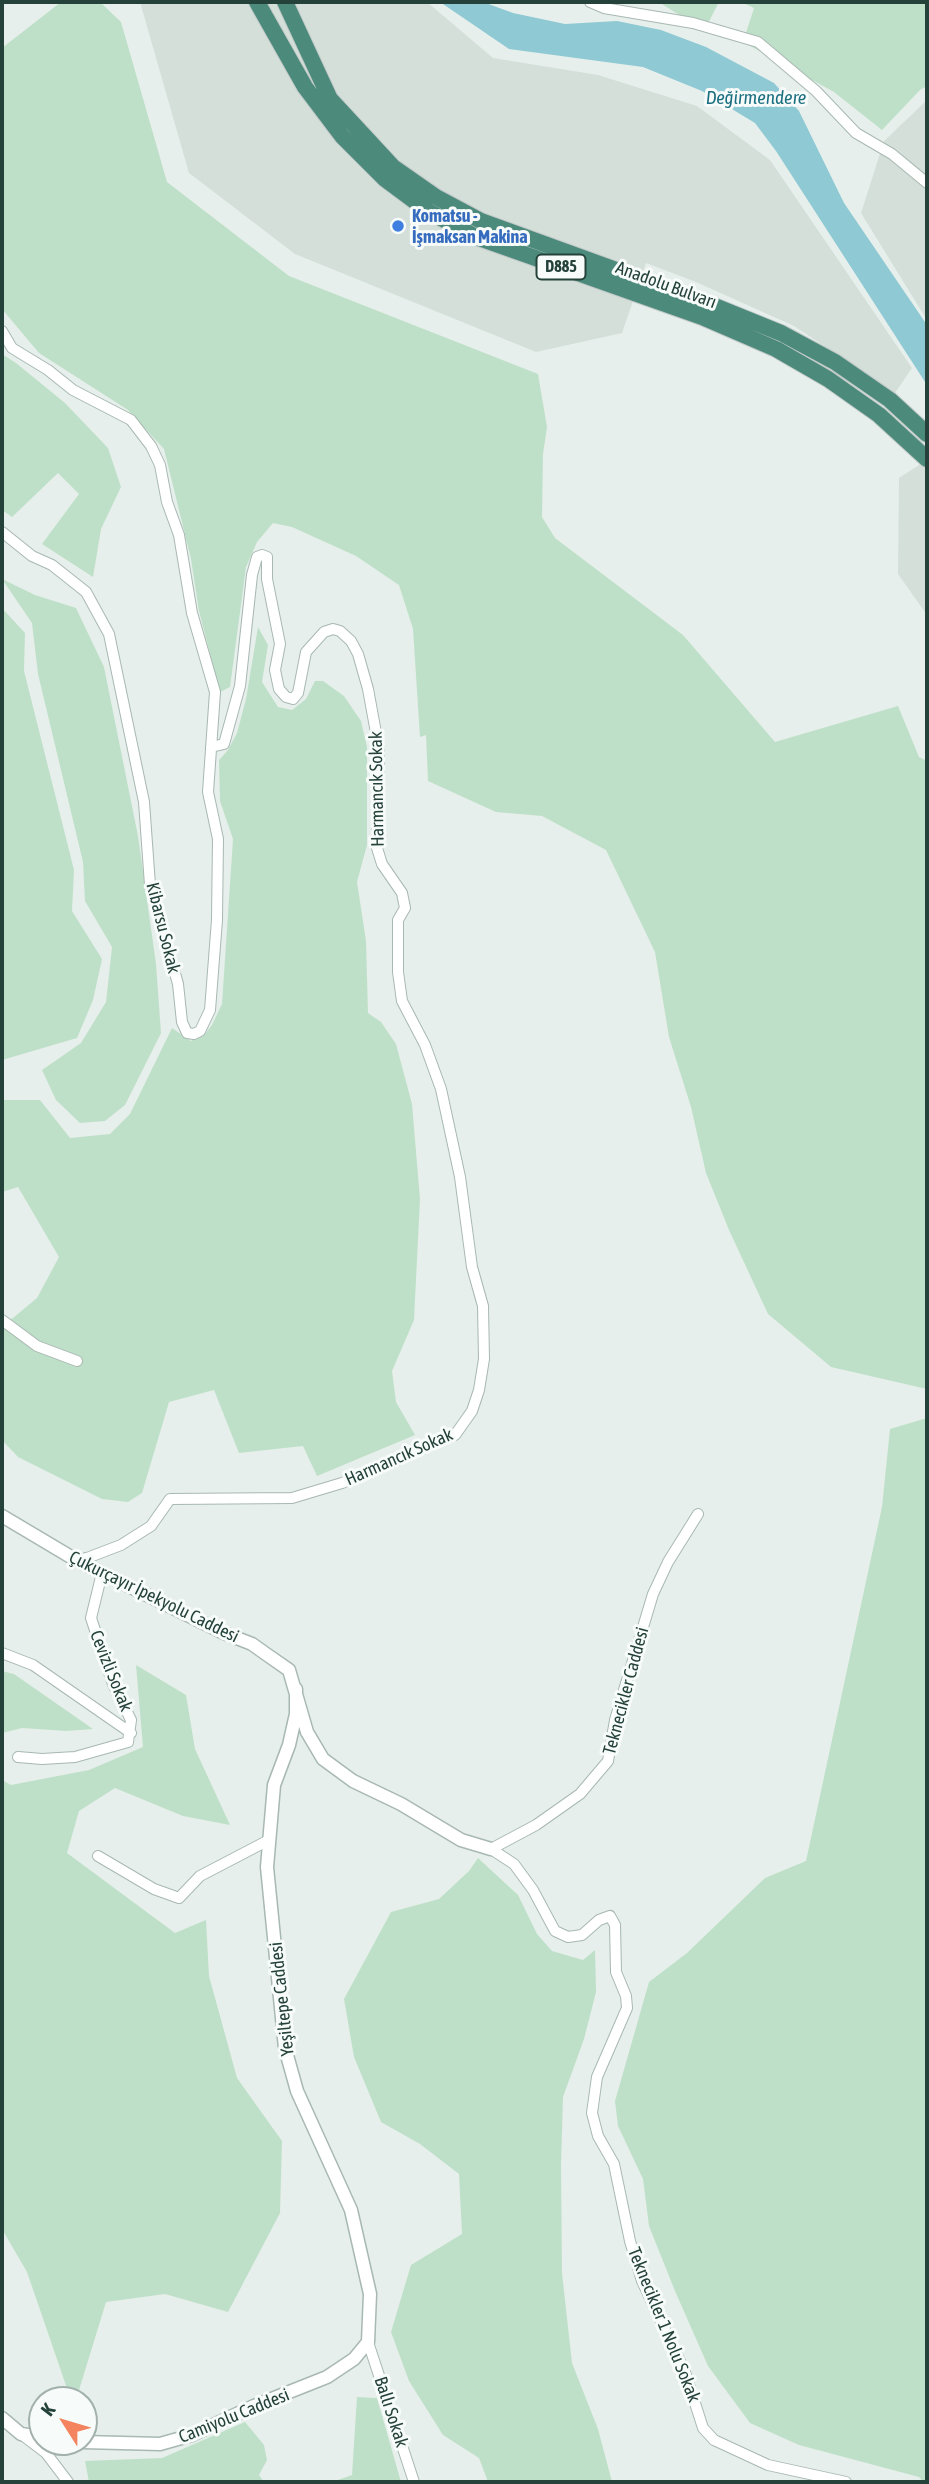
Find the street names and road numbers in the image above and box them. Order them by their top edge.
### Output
road number: D885 [536,255,586,280]
street label: Anadolu Bulvarı [613,257,719,313]
street label: Harmancık Sokak [365,731,389,847]
street label: Kibarsu Sokak [141,880,185,976]
street label: Harmancık Sokak [342,1424,456,1490]
street label: Çukurçayır İpekyolu Caddesi [66,1546,242,1648]
street label: Teknecikler Caddesi [599,1625,653,1757]
street label: Cevizli Sokak [85,1627,137,1715]
street label: Yeşiltepe Caddesi [265,1941,299,2057]
street label: Teknecikler 1 Nolu Sokak [623,2244,705,2406]
street label: Ballı Sokak [369,2374,413,2450]
street label: Camiyolu Caddesi [176,2384,292,2448]

